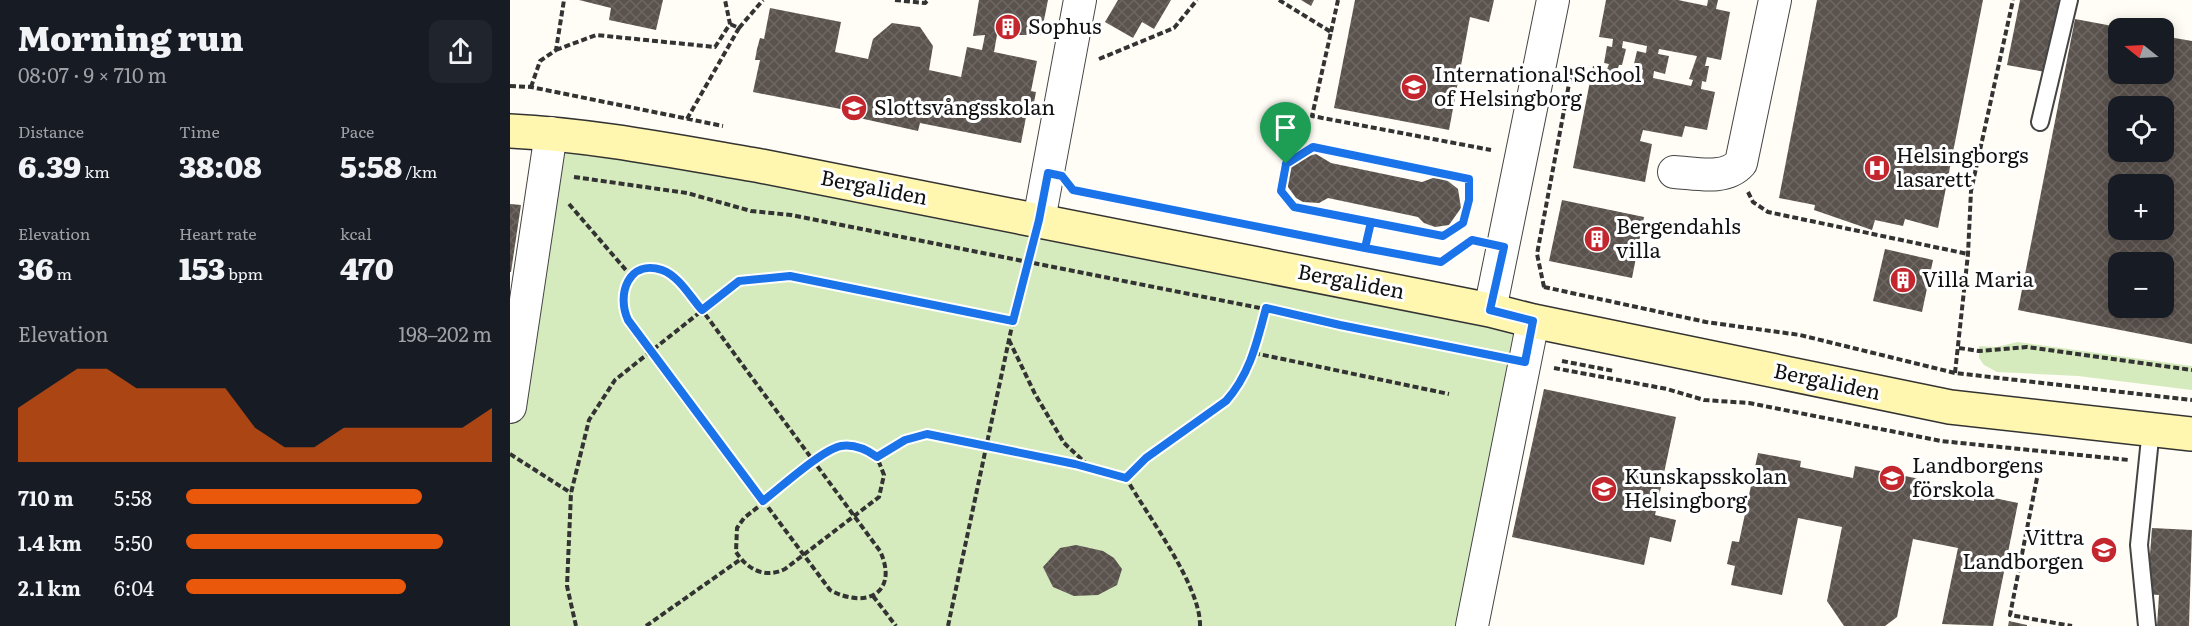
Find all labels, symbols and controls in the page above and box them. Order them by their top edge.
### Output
place label: Sophus [1028,9,1101,40]
text: Morning run [18,12,244,61]
building icon: Sophus [993,12,1023,42]
north arrow [2108,18,2174,84]
map controls [2108,18,2174,318]
button: share [429,20,492,83]
place label: International School of Helsingborg [1434,57,1641,112]
text: 08:07 · 9 × 710 m [18,59,167,89]
school or university icon: International School of Helsingborg [1399,72,1429,102]
place label: Slottsvångsskolan [874,90,1055,121]
school or university icon: Slottsvångsskolan [839,93,869,123]
button: locate [2108,96,2174,162]
pin [1260,102,1311,164]
icon: arrive [1269,111,1302,144]
text: Distance [18,119,84,143]
text: Time [179,119,220,143]
text: Pace [340,119,374,143]
place label: Helsingborgs lasarett [1896,138,2028,193]
text: 6.39 [18,143,81,187]
text: 38:08 [179,143,262,187]
text: 5:58 [340,143,402,187]
hospital icon: Helsingborgs lasarett [1862,153,1892,183]
text: km [81,159,110,183]
text: /km [402,159,437,183]
street label: Bergaliden [818,160,931,211]
button: + [2108,174,2174,240]
place label: Bergendahls villa [1616,209,1741,264]
text: Elevation [18,221,90,245]
text: Heart rate [179,221,257,245]
text: kcal [340,221,372,245]
building icon: Bergendahls villa [1582,224,1612,254]
text: 36 [18,245,53,289]
text: 153 [179,245,225,289]
text: 470 [340,245,394,289]
button: − [2108,252,2174,318]
street label: Bergaliden [1295,254,1408,305]
text: m [53,261,72,285]
text: bpm [225,261,263,285]
place label: Villa Maria [1922,262,2034,293]
building icon: Villa Maria [1888,265,1918,295]
text: Elevation [18,318,108,348]
text: 198–202 m [398,318,492,348]
street label: Bergaliden [1771,353,1884,406]
place label: Landborgens förskola [1912,448,2043,503]
place label: Kunskapsskolan Helsingborg [1624,459,1788,514]
school or university icon: Landborgens förskola [1877,463,1907,493]
school or university icon: Kunskapsskolan Helsingborg [1589,474,1619,504]
text: 710 m [18,482,74,512]
text: 5:58 [114,482,152,512]
place label: Vittra Landborgen [1962,520,2085,575]
text: 1.4 km [18,527,82,557]
text: 5:50 [114,527,153,557]
school or university icon: Vittra Landborgen [2089,535,2119,565]
text: 2.1 km [18,572,81,602]
text: 6:04 [114,572,154,602]

